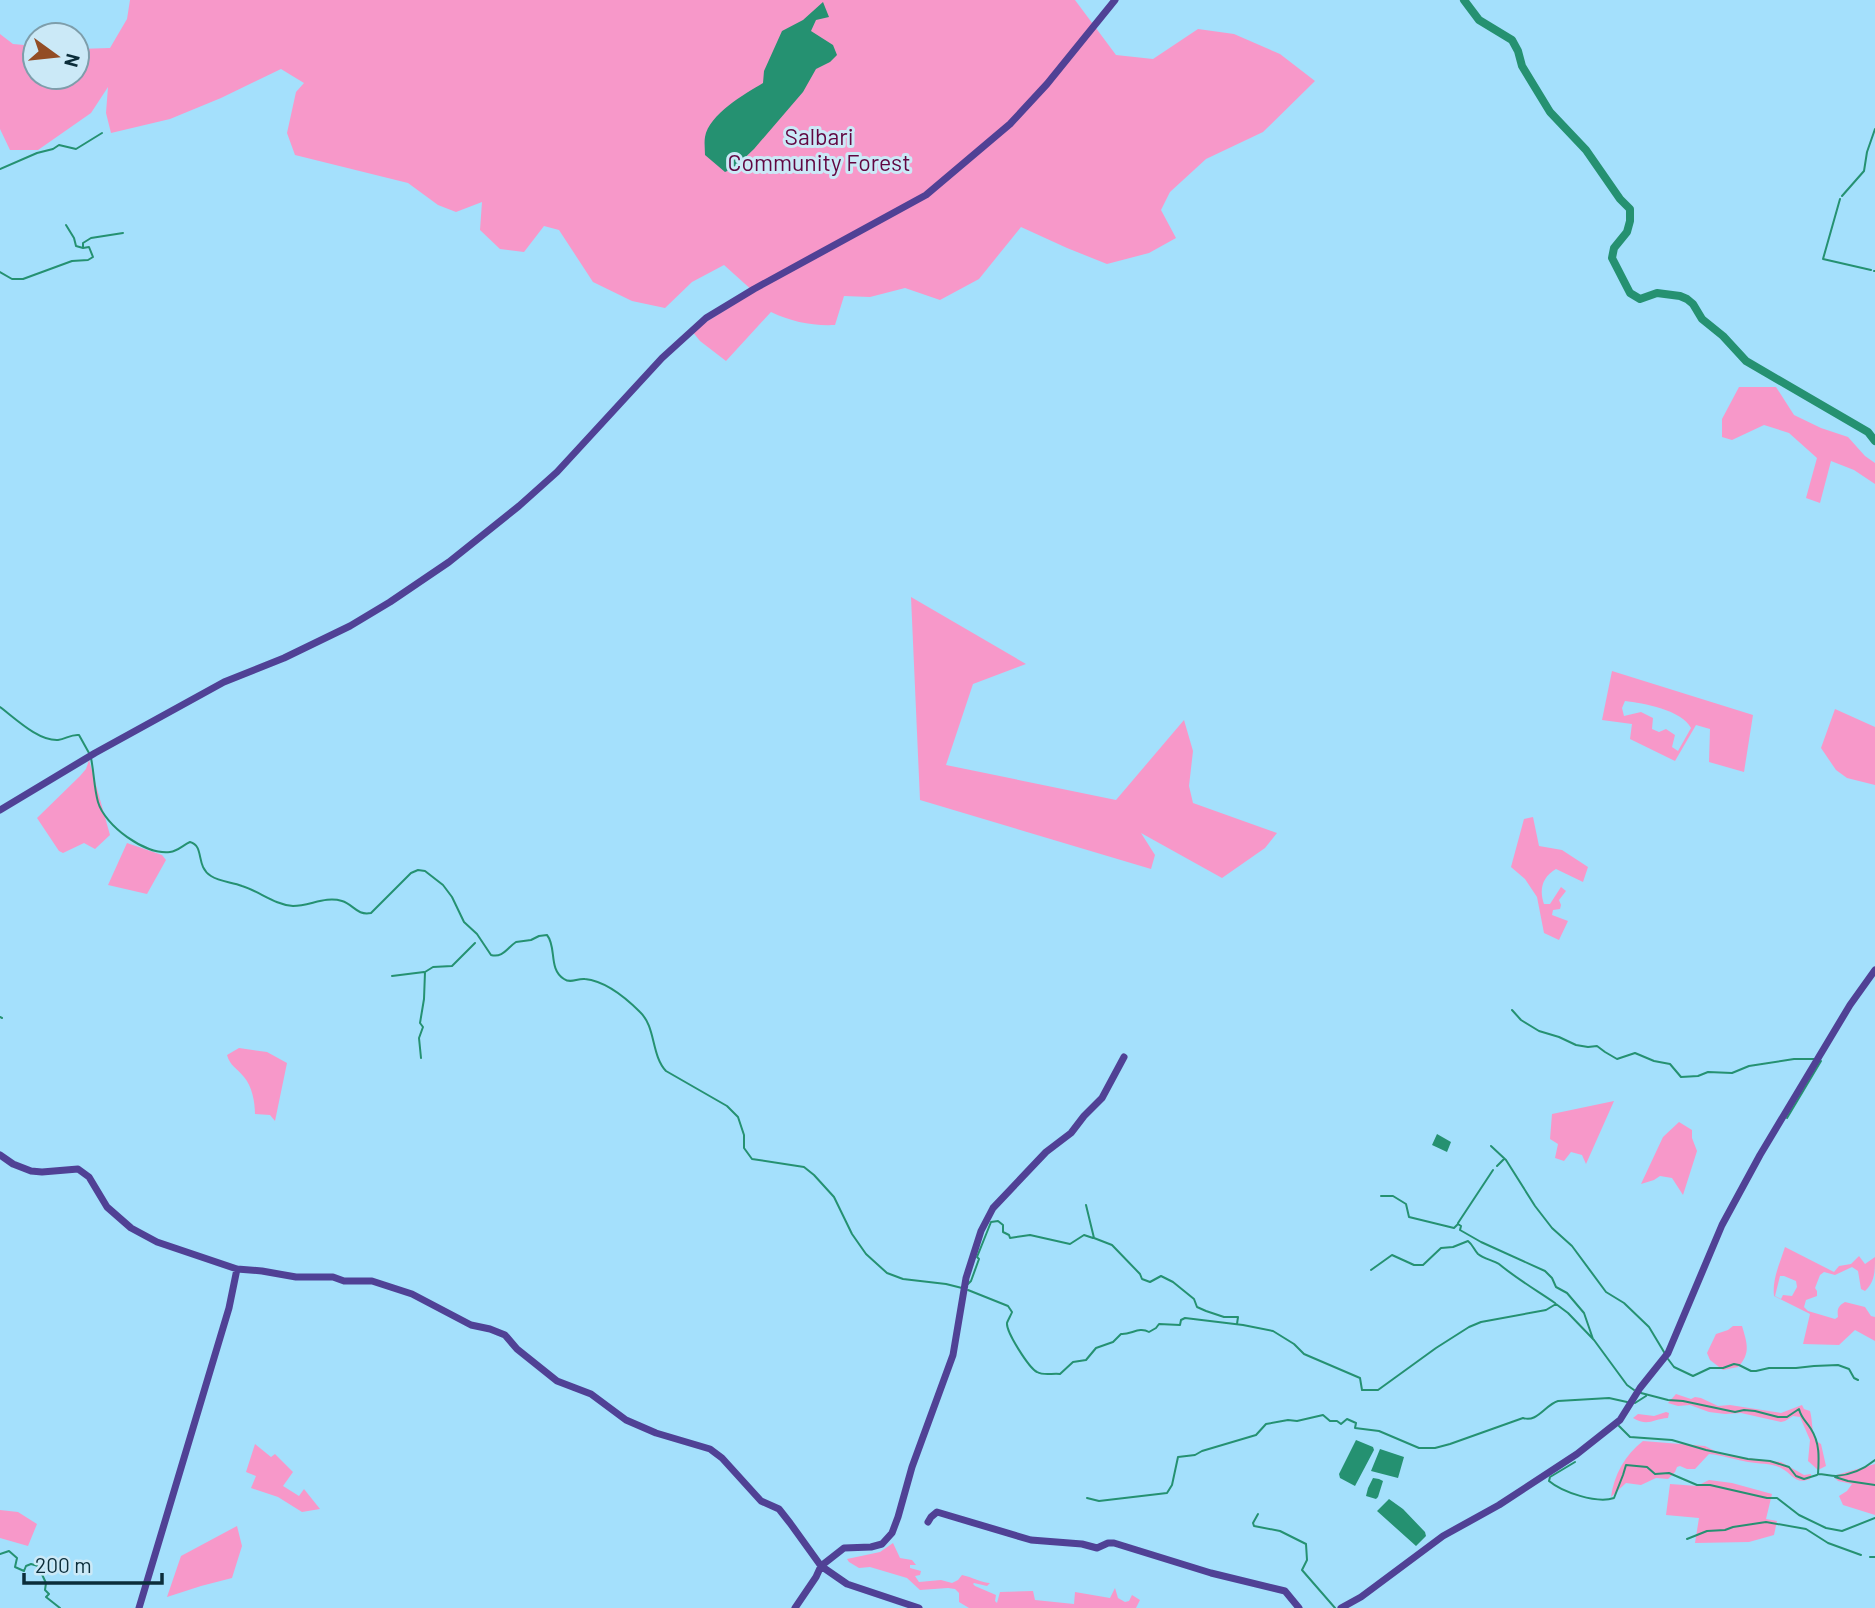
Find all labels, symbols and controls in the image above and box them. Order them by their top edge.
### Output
north arrow [21,21,91,91]
text: N [60,51,86,70]
park label: Salbari Community Forest [727,122,911,176]
scale bar [24,1542,163,1586]
text: 200 m [35,1552,92,1577]

